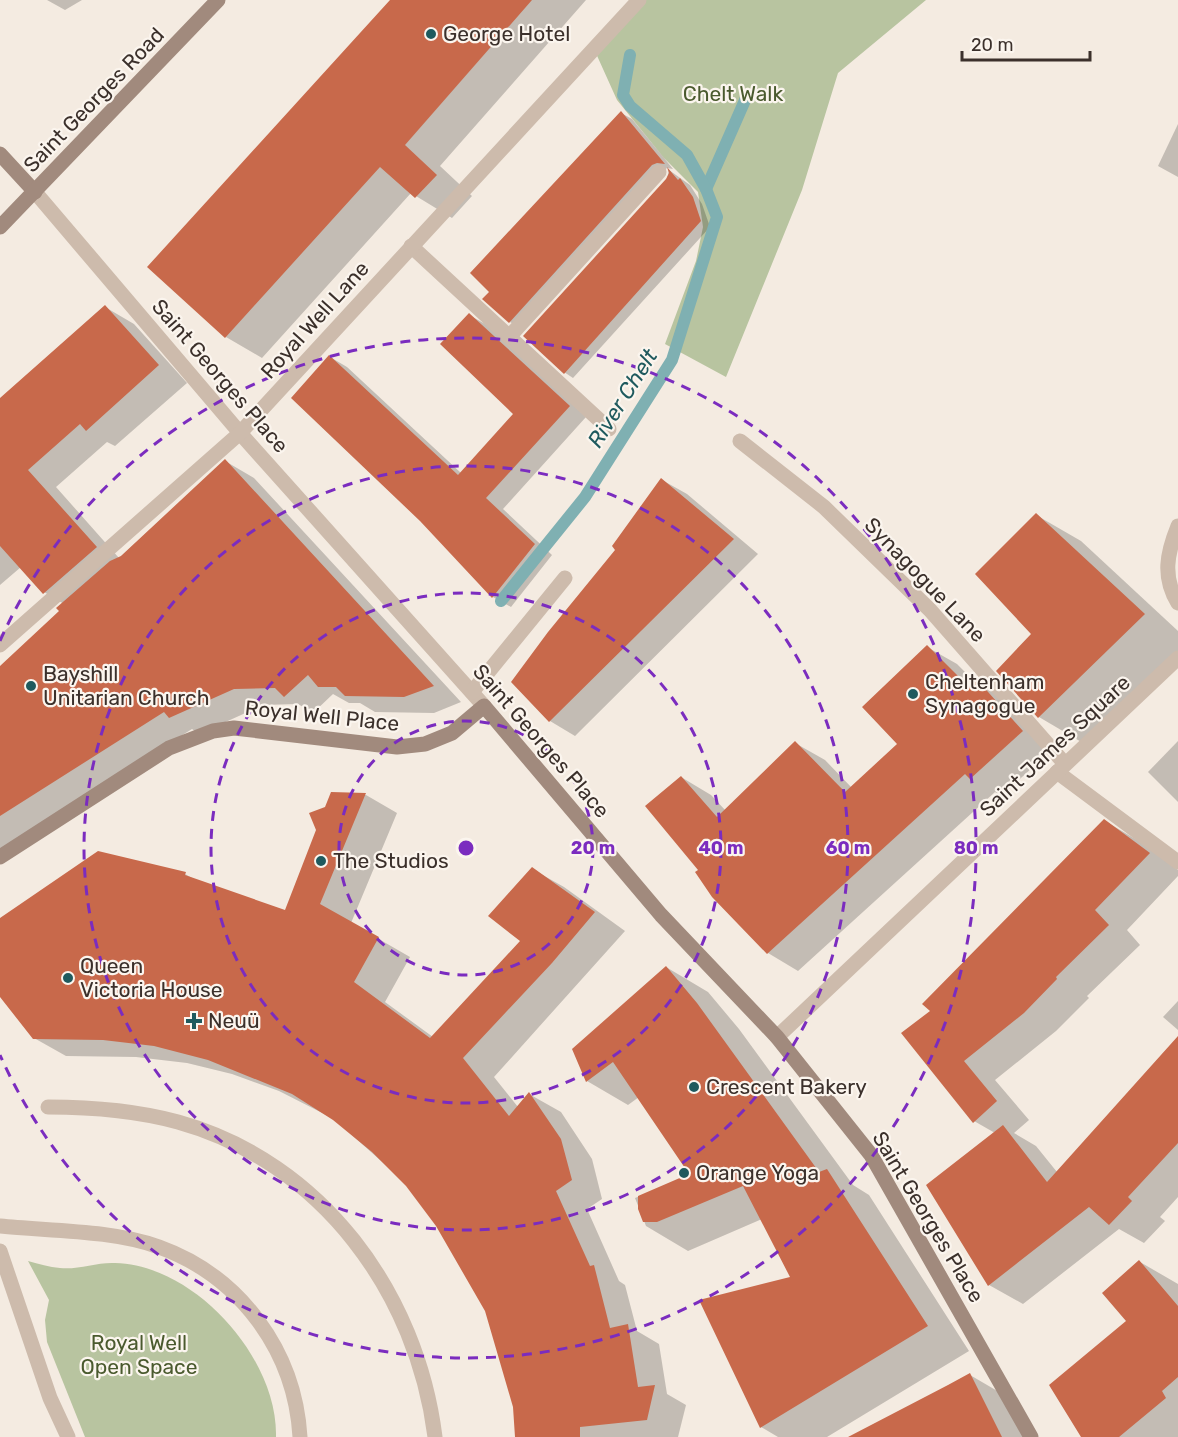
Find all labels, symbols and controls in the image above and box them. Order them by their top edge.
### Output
place label: George Hotel [443,21,570,46]
street label: Saint Georges Road [18,22,169,177]
scale bar [962,24,1090,62]
marker: George Hotel [424,27,438,41]
text: 20 m [971,34,1013,56]
park label: Chelt Walk [683,81,783,106]
street label: Royal Well Lane [255,256,374,384]
street label: Saint Georges Place [147,294,294,458]
water label: River Chelt [581,343,664,453]
street label: Synagogue Lane [860,512,991,647]
street label: Saint Georges Place [468,659,615,823]
place label: Bayshill Unitarian Church [43,661,209,710]
place label: Cheltenham Synagogue [925,669,1044,718]
street label: Saint James Square [974,670,1135,822]
marker: Bayshill Unitarian Church [24,679,38,693]
marker: Cheltenham Synagogue [906,687,920,701]
street label: Royal Well Place [244,695,400,736]
text: 20 m [571,837,615,859]
text: 40 m [699,837,743,859]
text: 60 m [826,837,870,859]
text: 80 m [954,837,998,859]
centre of rings [456,838,476,858]
place label: The Studios [333,848,449,873]
marker: The Studios [314,854,328,868]
place label: Queen Victoria House [80,953,223,1002]
marker: Queen Victoria House [61,971,75,985]
place label: Neuü [208,1008,260,1033]
marker: Neuü [185,1012,203,1030]
place label: Crescent Bakery [706,1074,867,1099]
marker: Crescent Bakery [687,1080,701,1094]
street label: Saint Georges Place [867,1127,989,1307]
place label: Orange Yoga [696,1160,819,1185]
marker: Orange Yoga [677,1166,691,1180]
park label: Royal Well Open Space [81,1330,197,1379]

